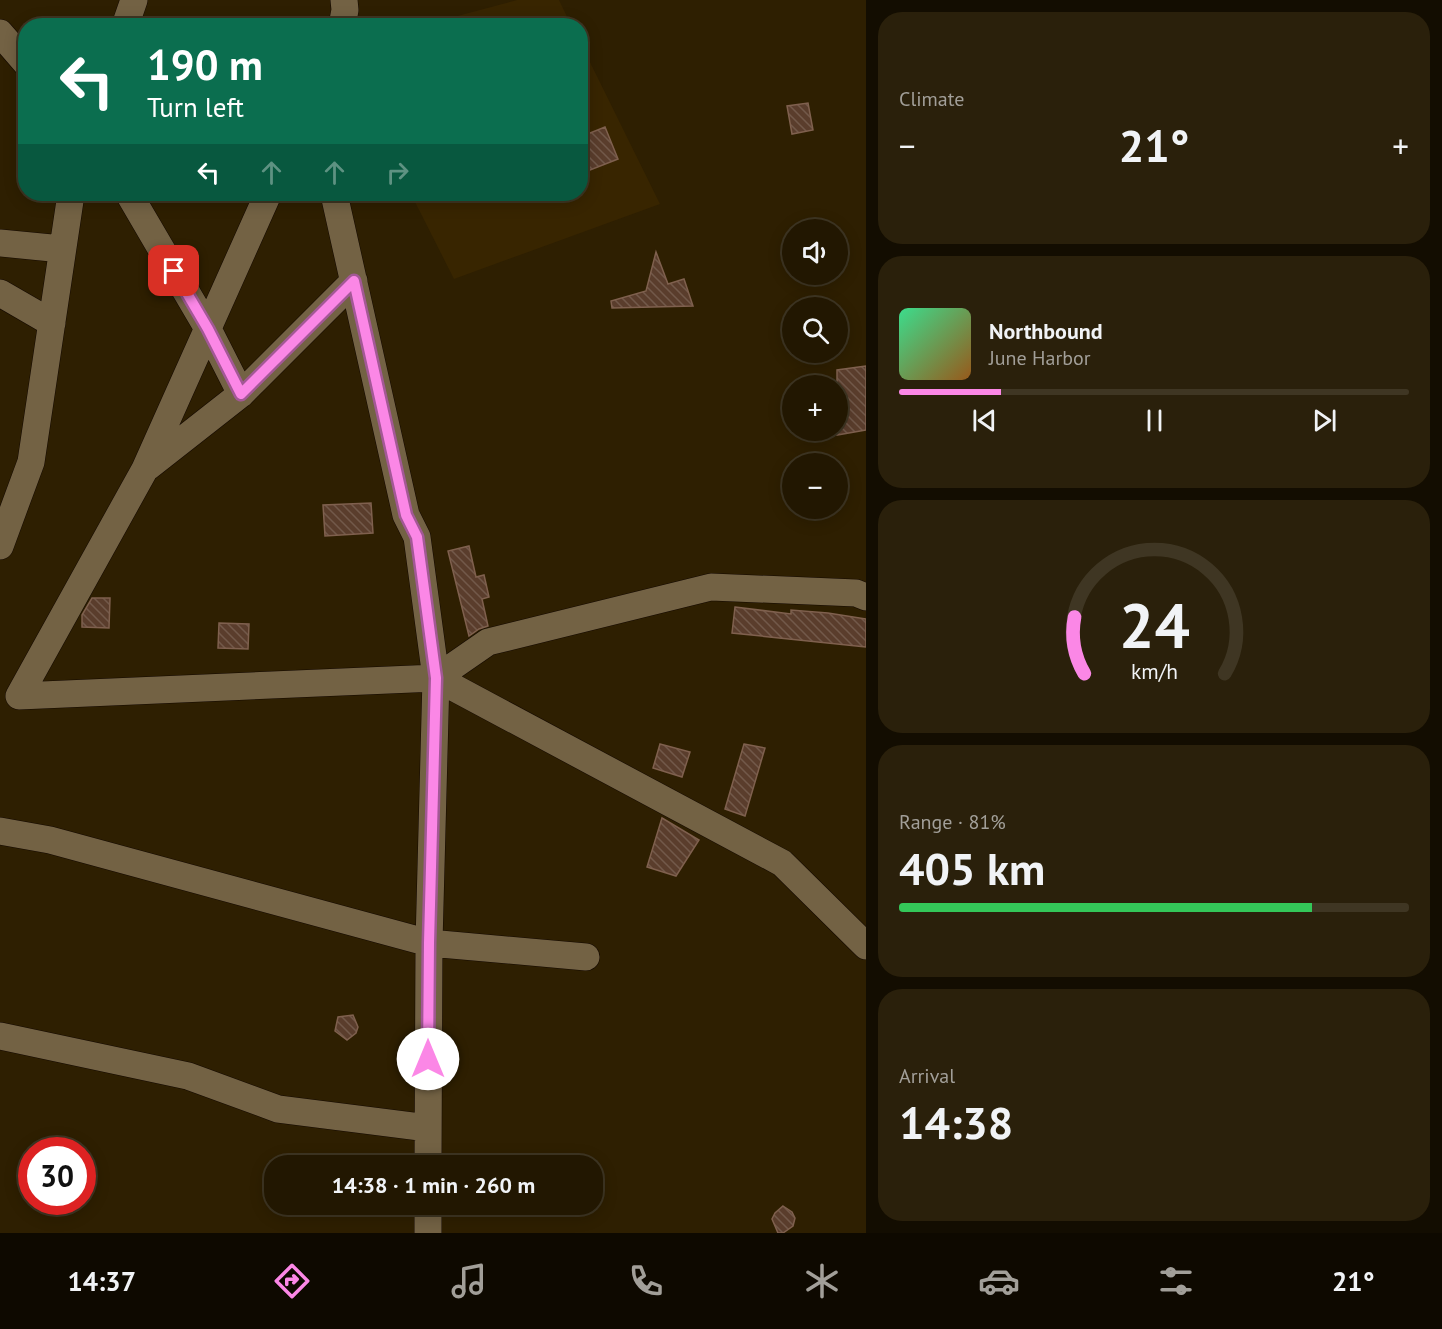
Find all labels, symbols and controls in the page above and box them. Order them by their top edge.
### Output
text: 190 m [147,37,263,92]
icon: left [48,42,126,120]
text: Climate [899,86,965,112]
text: Turn left [147,90,244,124]
text: 21° [1119,116,1189,174]
text: − [899,124,916,167]
text: + [1392,124,1409,167]
icon: left [192,156,225,189]
icon: ahead [255,156,288,189]
icon: ahead [318,156,351,189]
icon: right [381,156,414,189]
map controls [782,219,848,519]
button: sound [782,219,848,285]
pin [148,245,199,296]
icon: arrive [157,254,190,287]
button: search [782,297,848,363]
text: Northbound [989,317,1103,345]
text: June Harbor [989,345,1091,371]
button: + [782,375,848,441]
icon: previous [968,404,1001,437]
icon: pause [1138,404,1171,437]
icon: next [1308,404,1341,437]
button: − [782,453,848,519]
text: 24 [1119,584,1189,665]
text: km/h [1130,657,1177,685]
text: Range · 81% [899,809,1006,835]
text: 405 km [899,839,1045,897]
position arrow [396,1027,460,1091]
text: Arrival [899,1063,955,1089]
text: 14:38 [899,1093,1013,1151]
speed limit sign: 30 [18,1137,96,1215]
text: 14:38 · 1 min · 260 m [332,1171,535,1199]
icon: directions [271,1260,313,1302]
icon: music [448,1260,490,1302]
icon: phone [625,1260,667,1302]
icon: climate [801,1260,843,1302]
icon: car [978,1260,1020,1302]
icon: filters [1155,1260,1197,1302]
text: 14:37 [67,1264,136,1298]
text: 21° [1332,1264,1374,1298]

